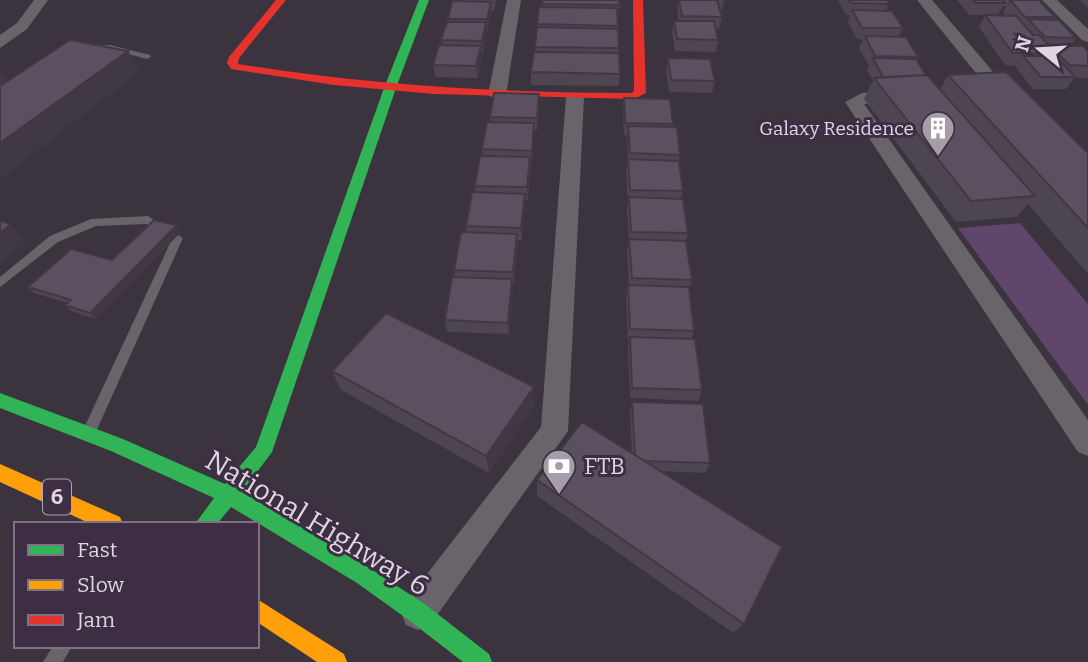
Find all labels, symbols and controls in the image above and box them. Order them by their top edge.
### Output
north arrow [1004,14,1074,84]
text: N [1010,33,1037,54]
building icon: Galaxy Residence [919,109,957,158]
place label: Galaxy Residence [759,117,914,140]
street label: National Highway 6 [200,443,434,603]
bank icon: FTB [540,447,578,496]
place label: FTB [584,452,625,480]
road number: 6 [43,480,71,514]
legend [14,522,259,648]
text: Fast [77,537,118,563]
text: Slow [77,572,124,598]
text: Jam [76,607,115,633]

